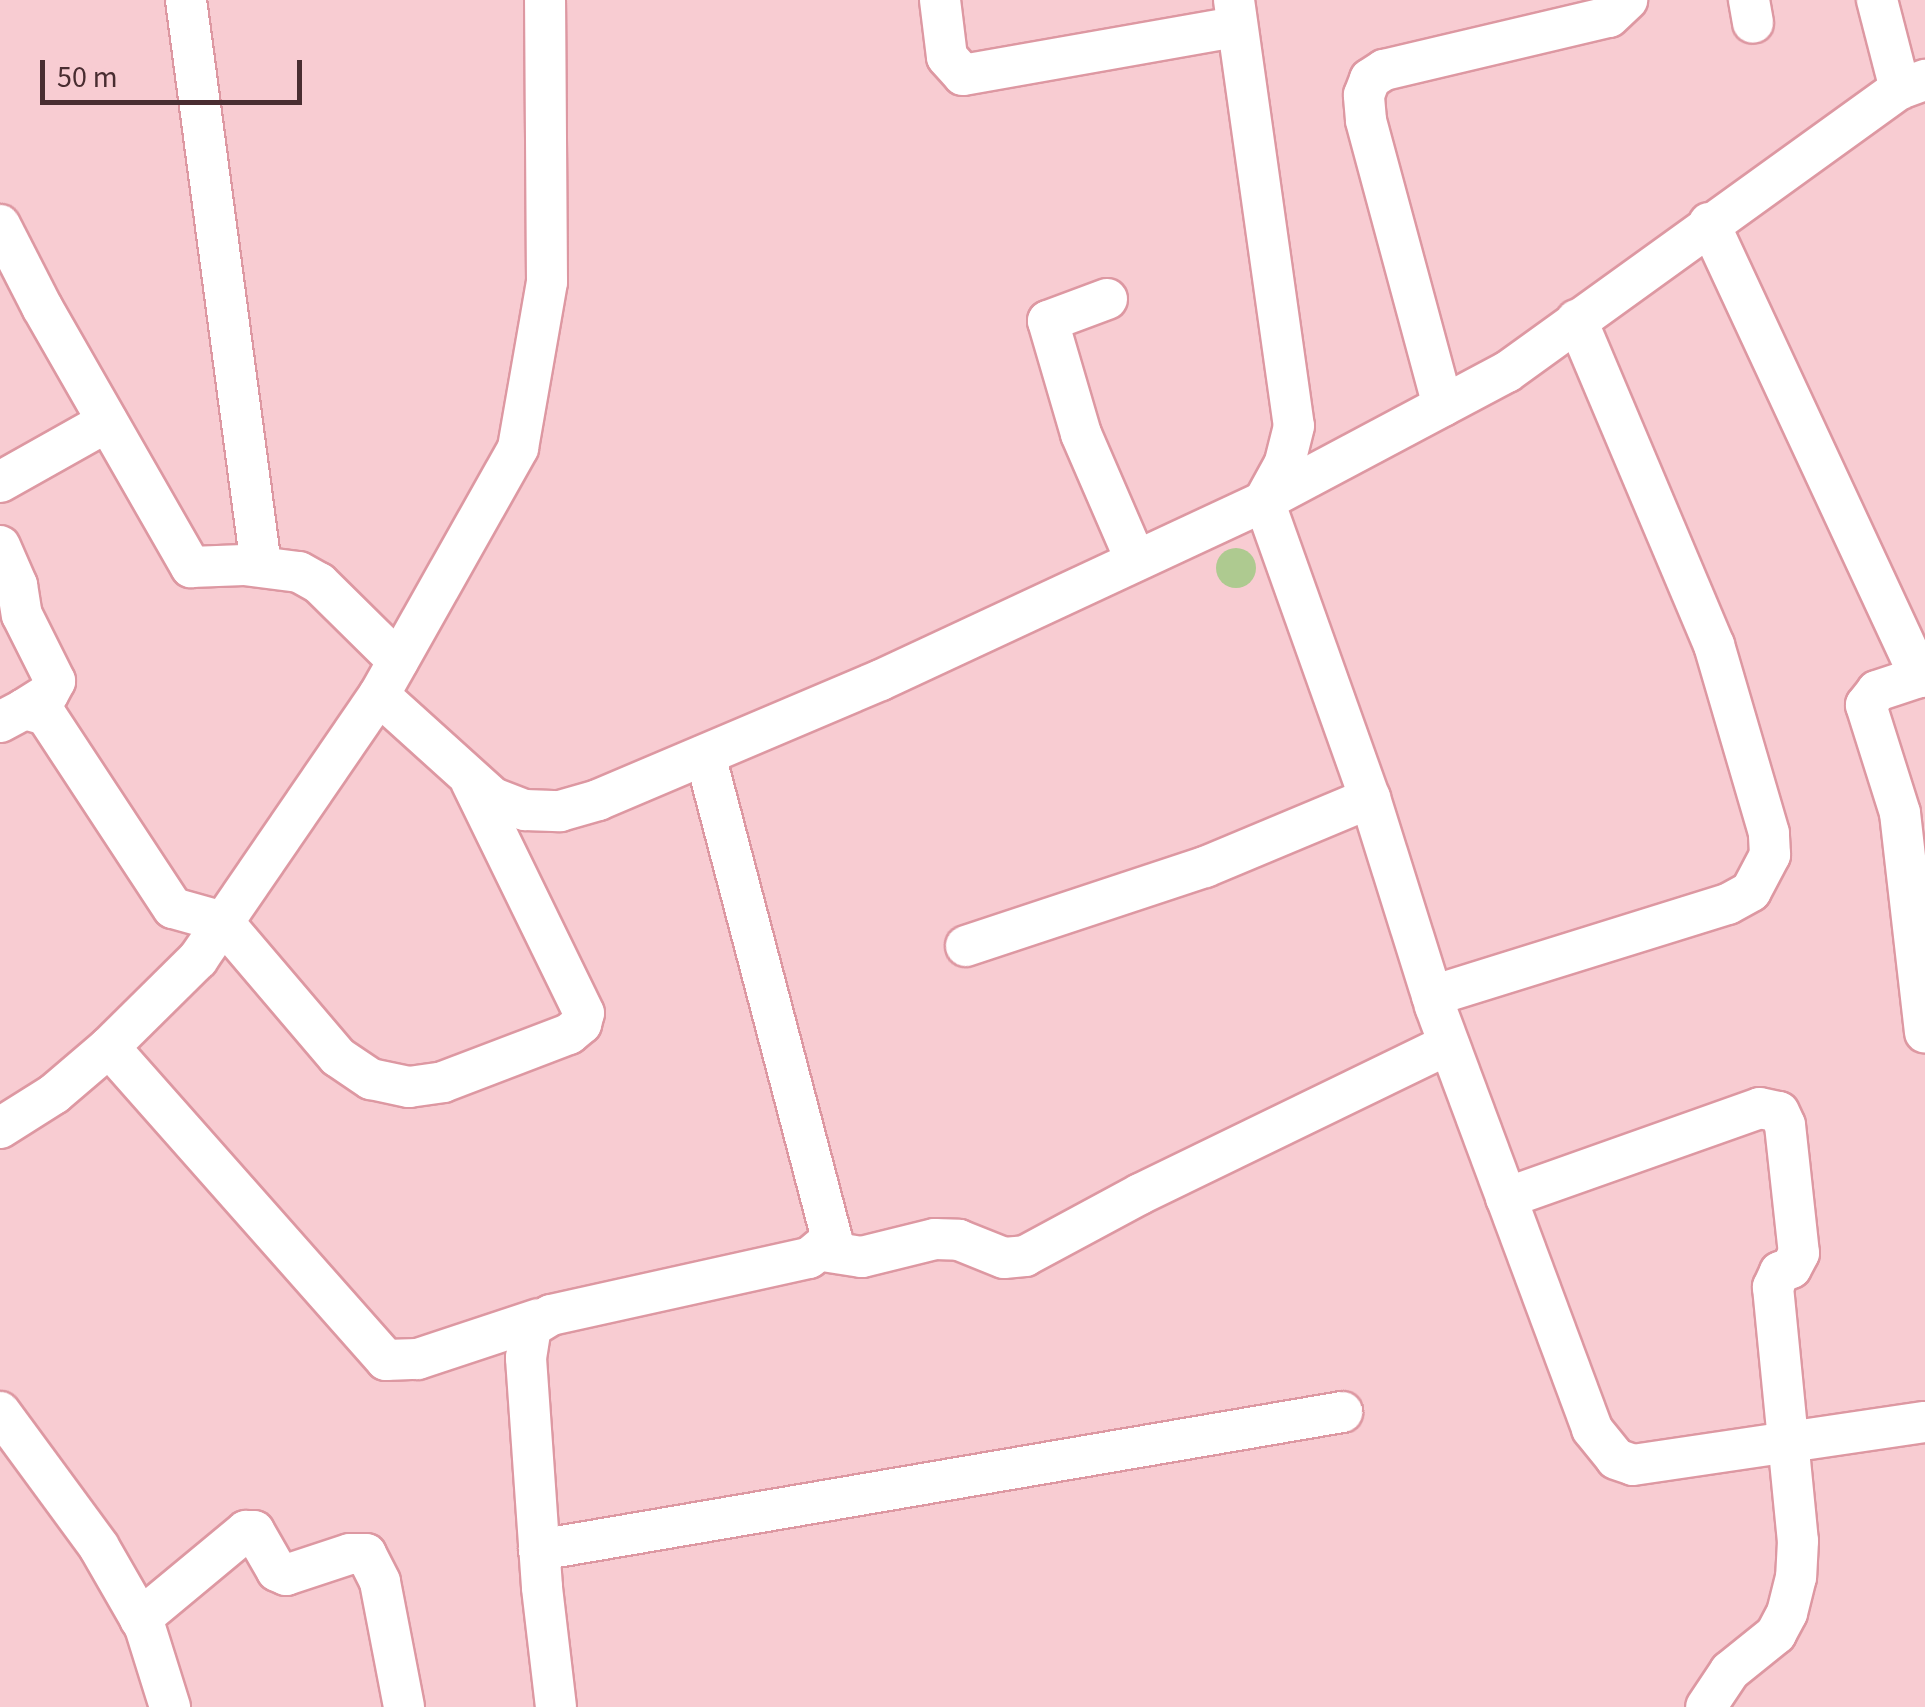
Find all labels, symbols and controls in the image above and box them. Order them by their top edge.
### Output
scale bar [45,40,308,102]
text: 50 m [57,56,118,99]

